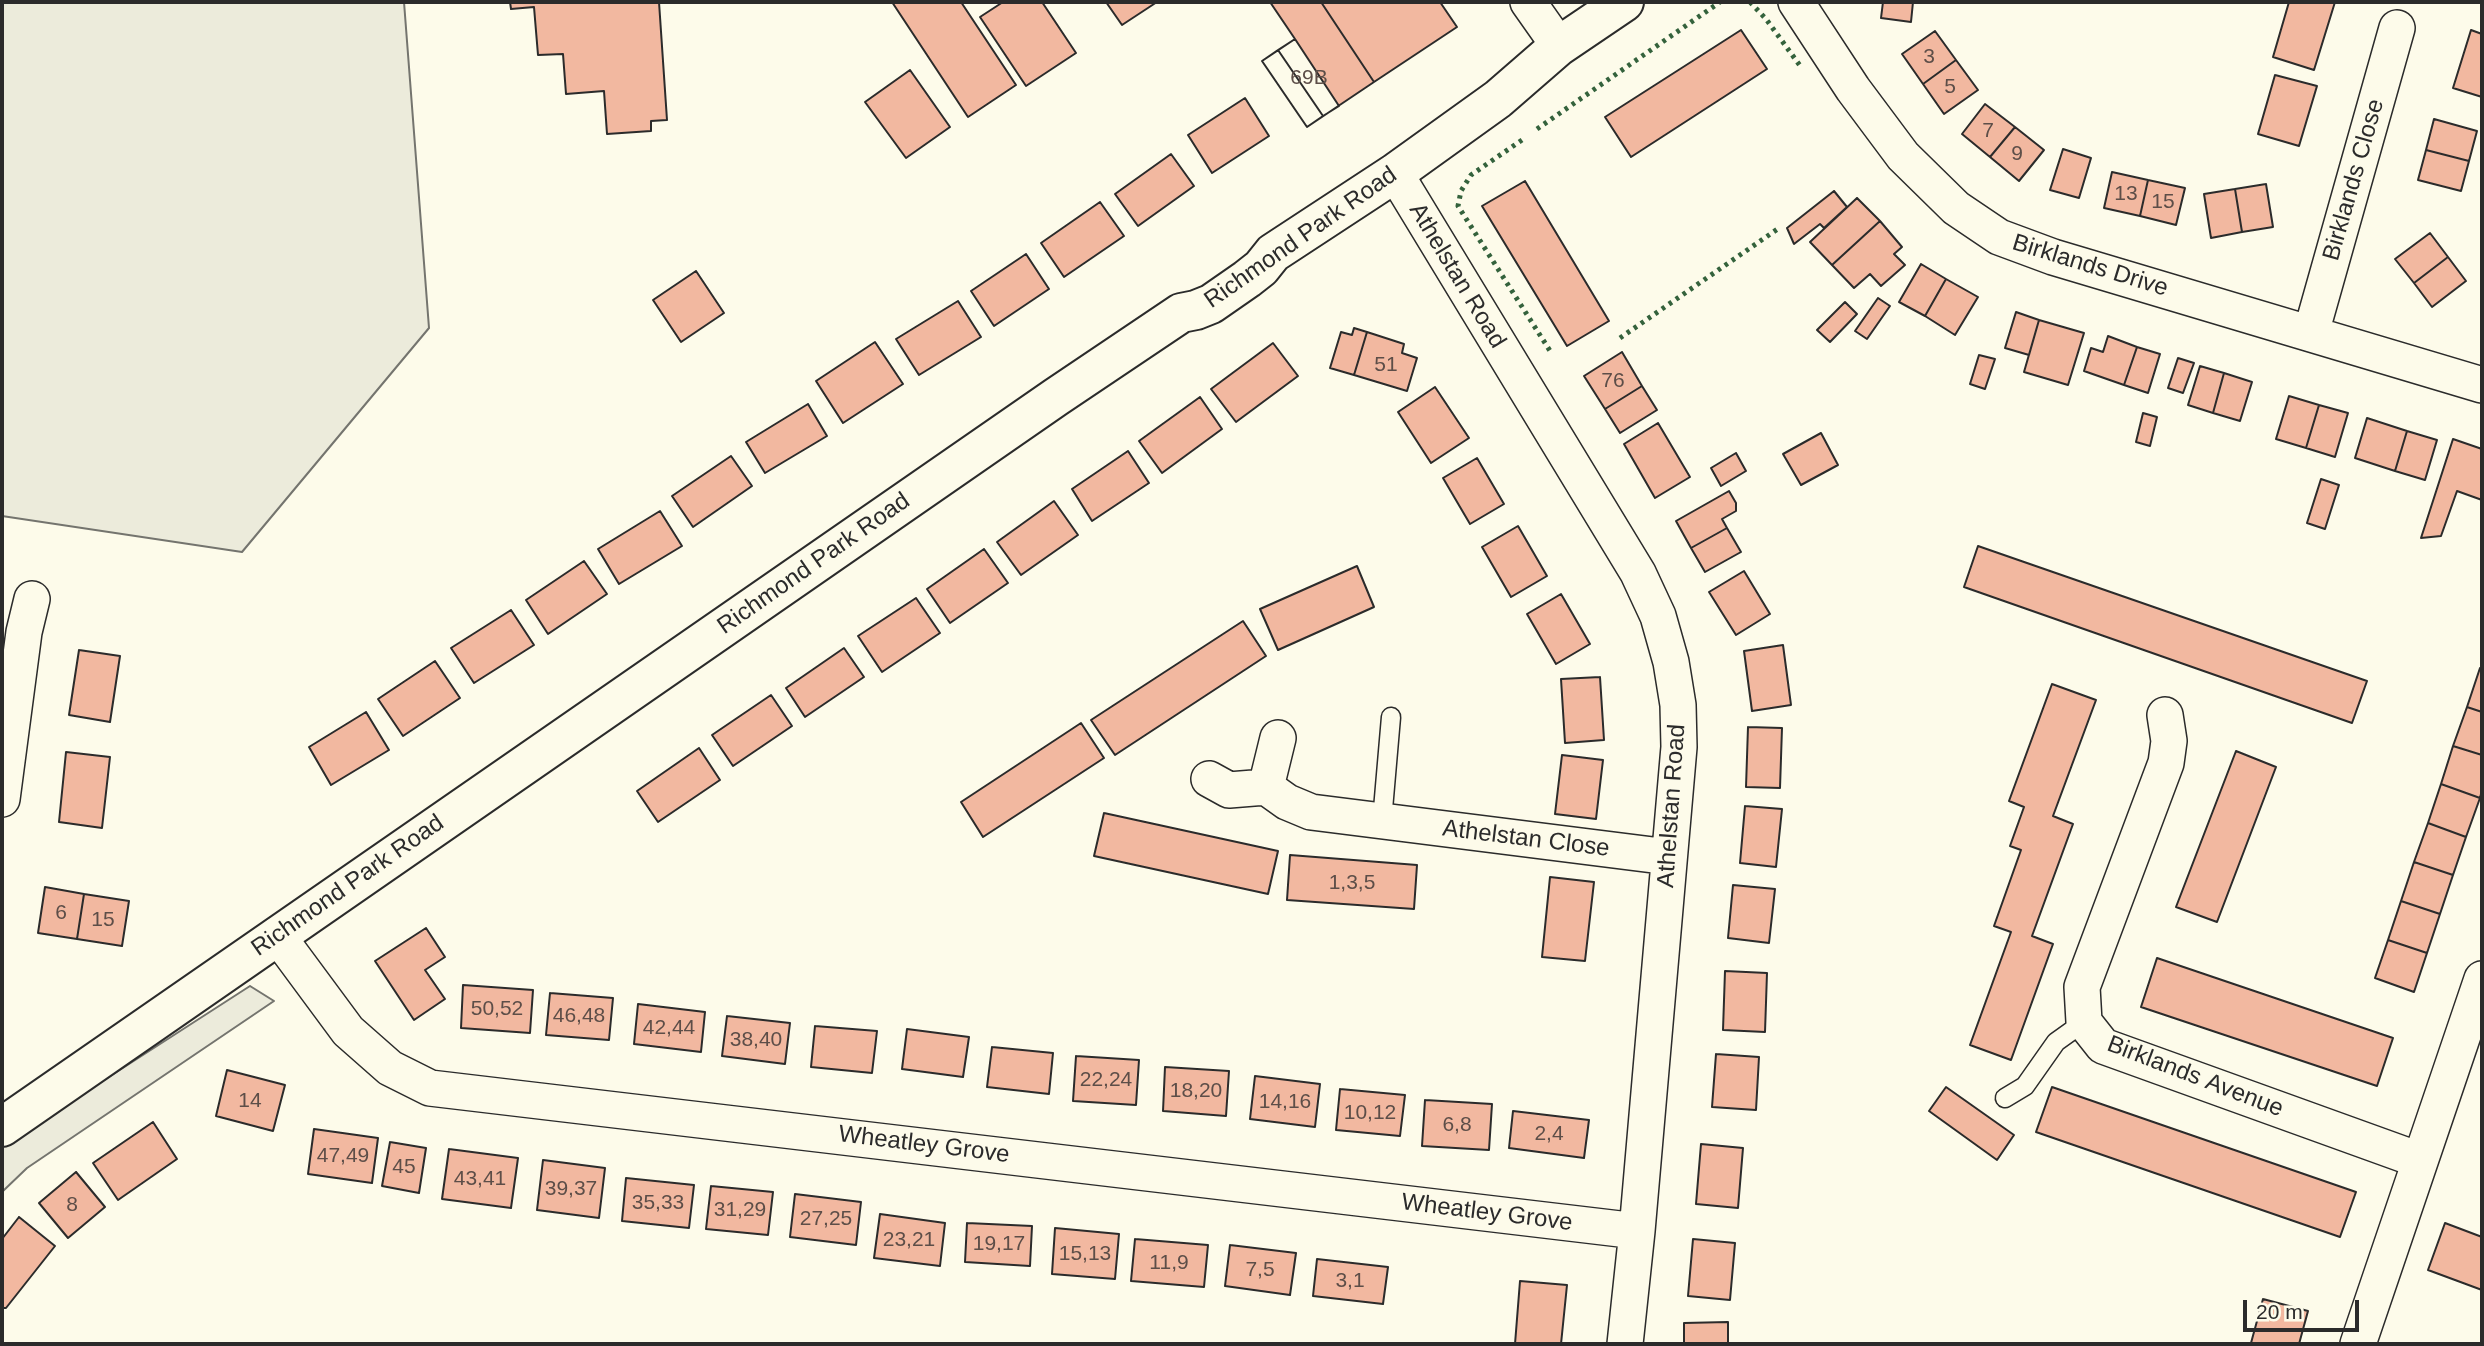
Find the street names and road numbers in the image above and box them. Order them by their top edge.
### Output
street label: Birklands Close [2317,96,2391,264]
street label: Richmond Park Road [1199,161,1403,315]
street label: Athelstan Road [1402,198,1512,354]
street label: Birklands Drive [2009,229,2171,303]
street label: Richmond Park Road [712,487,916,641]
street label: Athelstan Road [1652,723,1692,889]
street label: Richmond Park Road [246,809,450,963]
street label: Athelstan Close [1441,814,1611,864]
street label: Birklands Avenue [2103,1030,2287,1124]
street label: Wheatley Grove [837,1120,1011,1170]
street label: Wheatley Grove [1400,1188,1574,1238]

